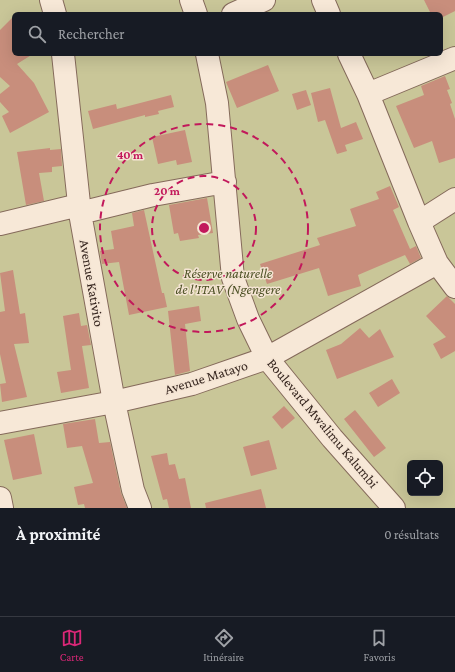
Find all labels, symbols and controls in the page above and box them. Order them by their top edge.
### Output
search box [12,12,443,56]
icon: search [26,23,48,45]
text: Rechercher [58,26,125,42]
text: 40 m [117,148,144,162]
text: 20 m [154,184,181,198]
centre of rings [197,221,211,235]
street label: Avenue Kativito [76,238,108,328]
park label: Réserve naturelle de l'ITAV (Ngengere [176,265,281,298]
street label: Boulevard Mwalimu Kalumbi [264,355,382,491]
street label: Avenue Matayo [162,357,250,397]
map controls [407,460,443,496]
button: locate [407,460,443,496]
text: À proximité [16,525,100,544]
text: 0 résultats [384,527,439,542]
tab: Carte [60,627,84,663]
tab: Itinéraire [203,627,244,663]
tab: Favoris [363,627,395,663]

